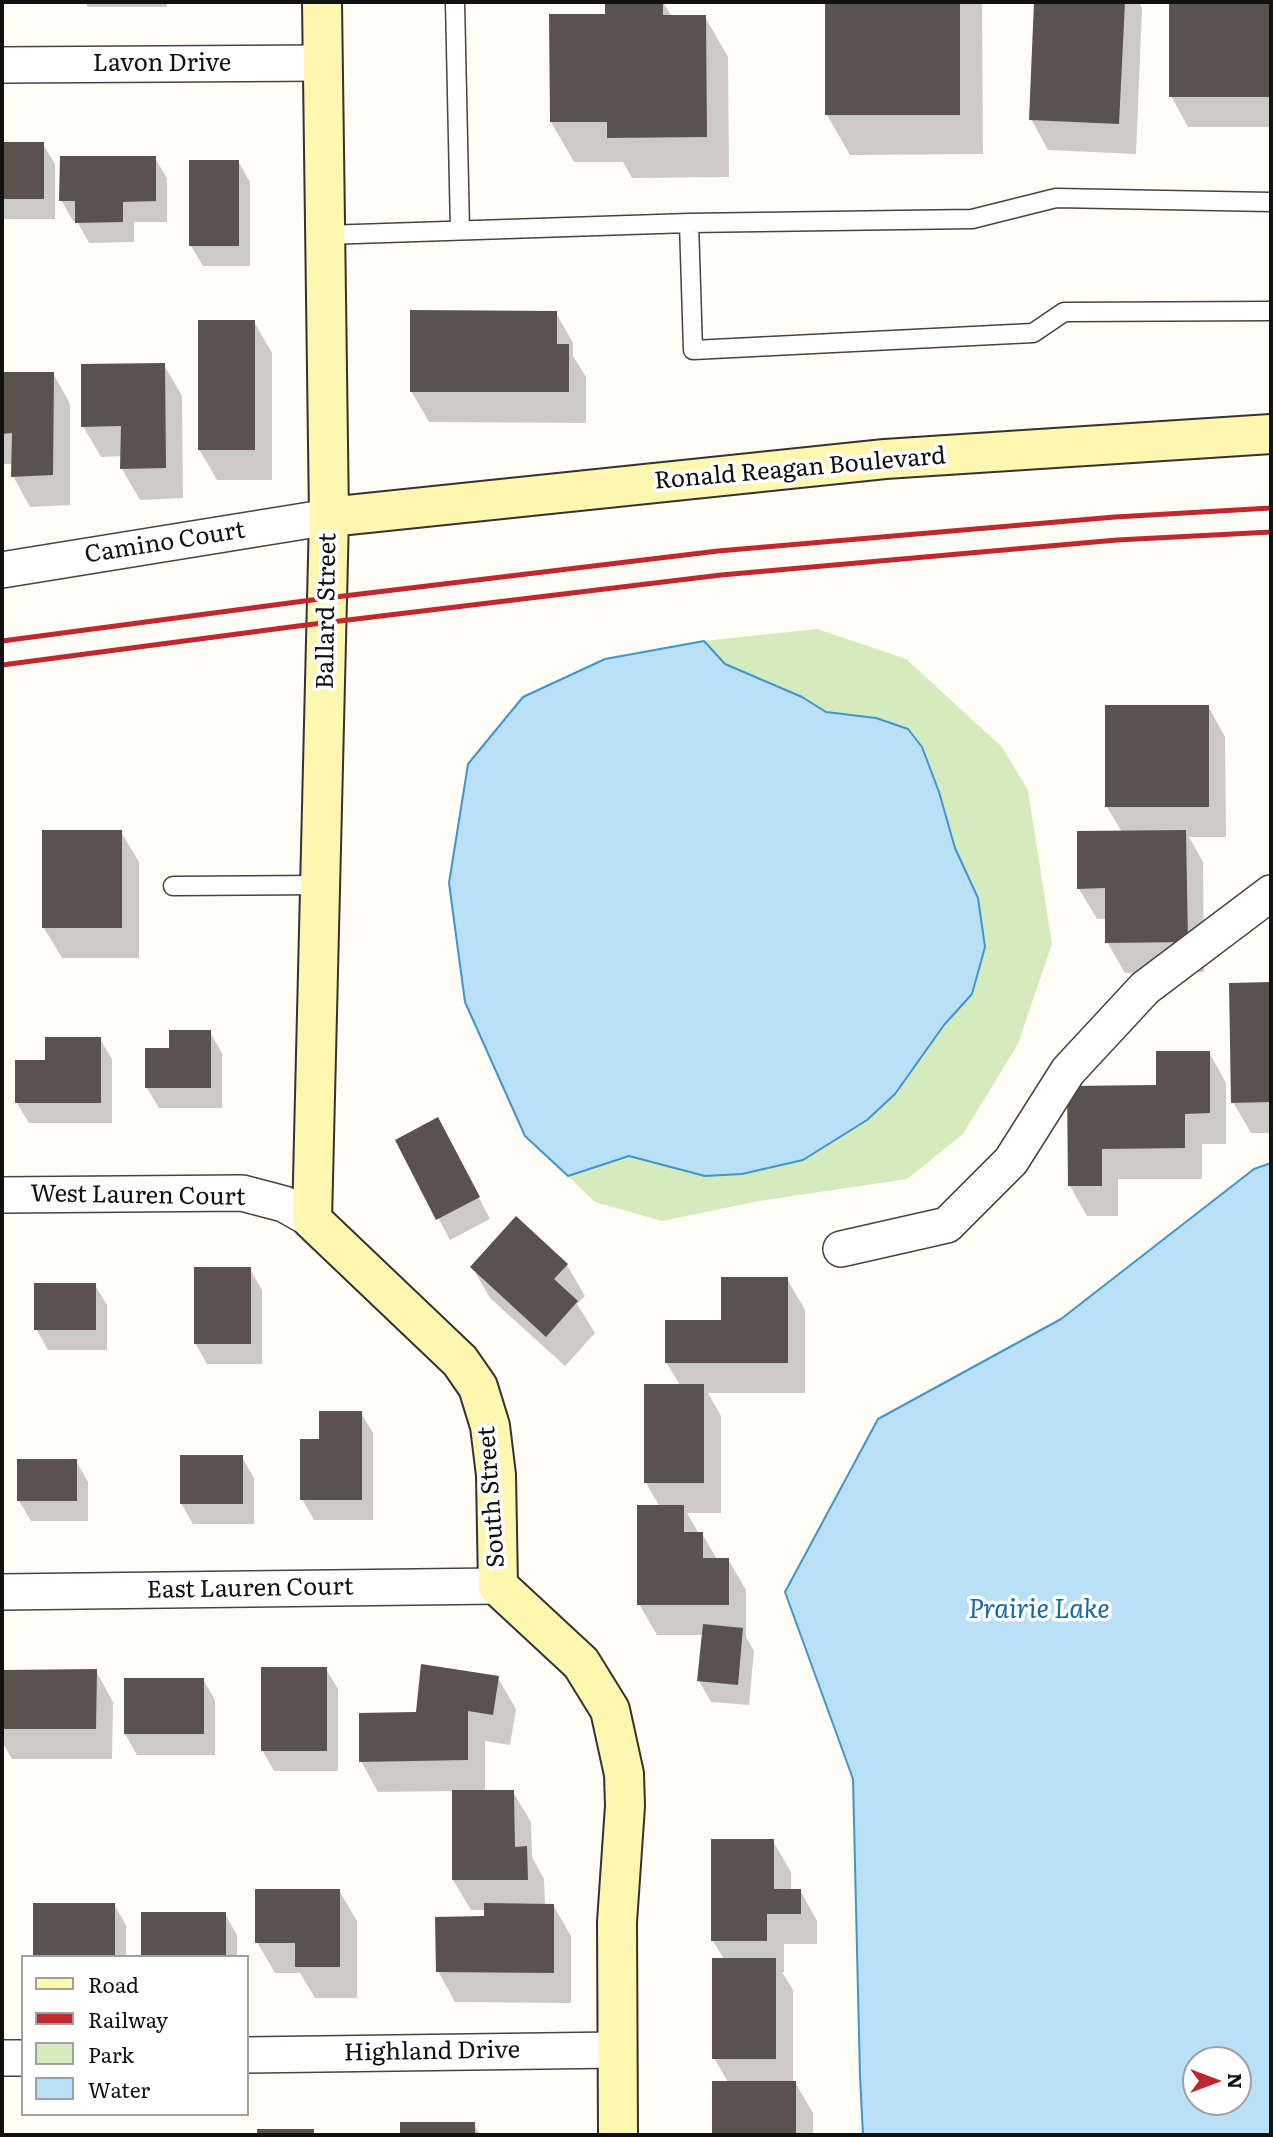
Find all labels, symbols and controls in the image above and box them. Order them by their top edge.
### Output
street label: Lavon Drive [93,50,231,78]
street label: Ronald Reagan Boulevard [653,442,947,496]
street label: Camino Court [83,516,247,570]
street label: Ballard Street [311,532,343,690]
street label: West Lauren Court [30,1180,246,1212]
street label: South Street [473,1425,511,1569]
street label: East Lauren Court [146,1573,354,1605]
water label: Prairie Lake [968,1594,1110,1626]
legend [21,1955,248,2116]
text: Road [88,1968,139,1999]
text: Railway [88,2003,168,2034]
street label: Highland Drive [344,2036,520,2068]
text: Park [88,2038,134,2069]
north arrow [1182,2046,1252,2116]
text: Water [88,2073,150,2104]
text: N [1222,2073,1250,2089]

